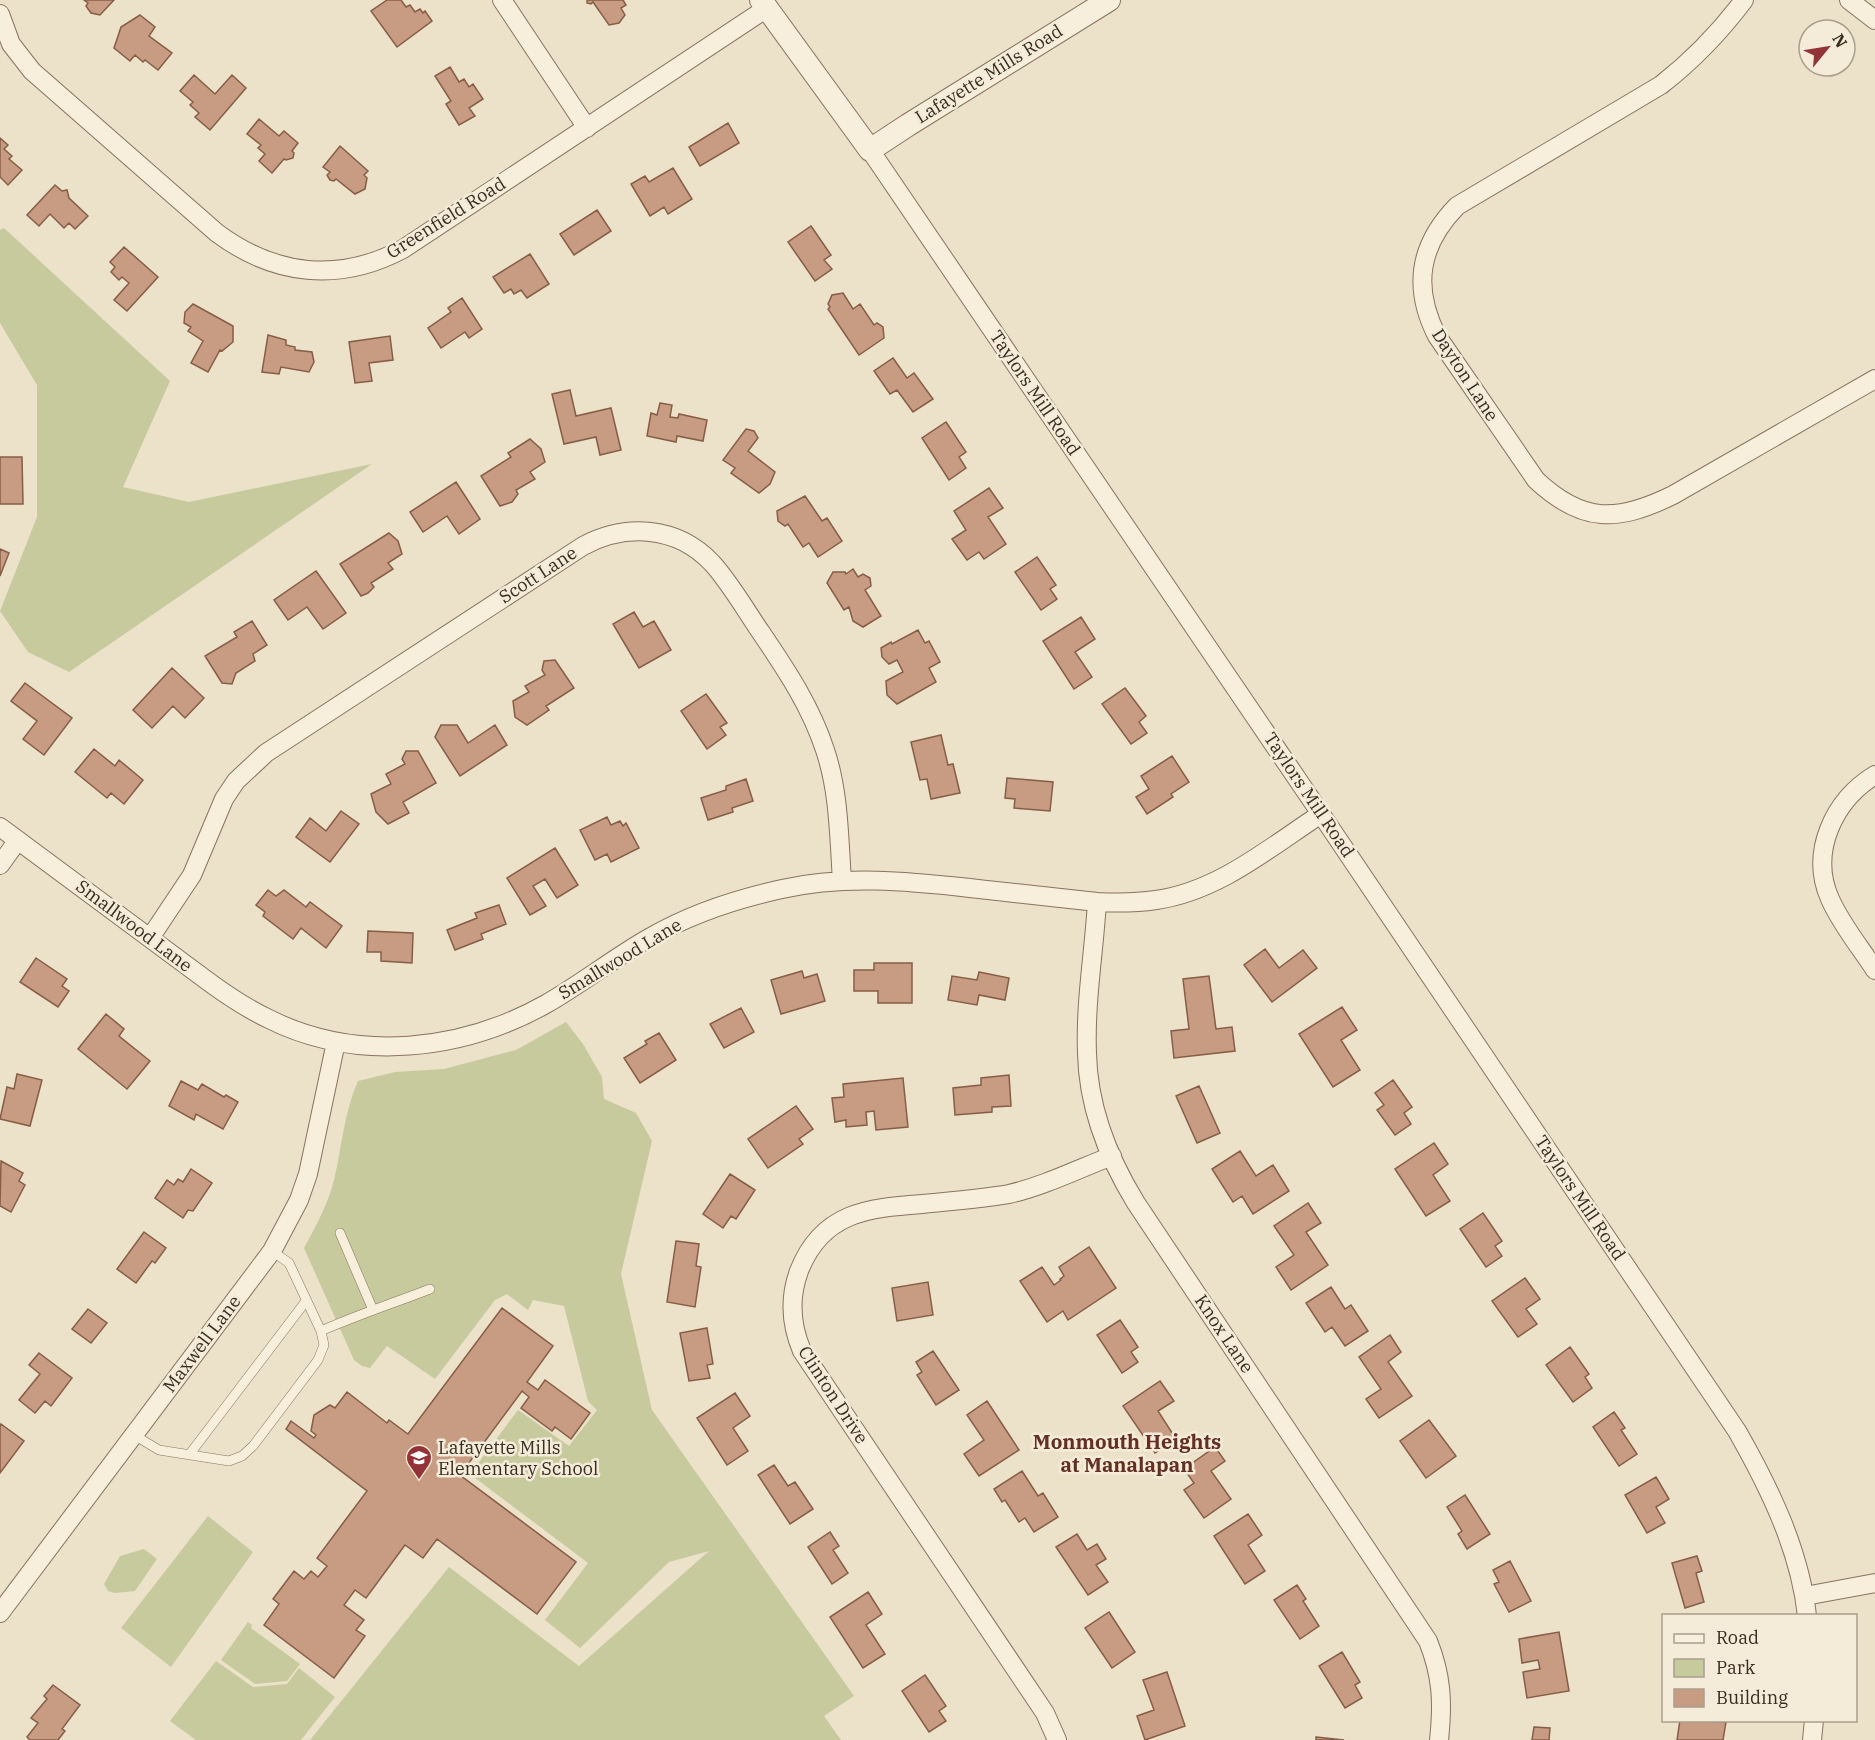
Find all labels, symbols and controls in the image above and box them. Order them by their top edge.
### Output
north arrow [1797,18,1857,78]
street label: Lafayette Mills Road [911,19,1067,128]
text: N [1828,30,1852,51]
street label: Greenfield Road [382,172,510,263]
street label: Dayton Lane [1427,324,1504,425]
street label: Taylors Mill Road [985,326,1086,460]
street label: Scott Lane [494,541,581,608]
street label: Taylors Mill Road [1259,728,1360,862]
street label: Smallwood Lane [72,874,197,977]
street label: Smallwood Lane [554,913,686,1004]
street label: Taylors Mill Road [1530,1131,1631,1265]
street label: Knox Lane [1190,1290,1259,1377]
street label: Maxwell Lane [158,1291,246,1397]
street label: Clinton Drive [793,1342,874,1448]
district label: Monmouth Heights at Manalapan [1033,1428,1221,1478]
place label: Lafayette Mills Elementary School [438,1436,598,1480]
school or university icon: Lafayette Mills Elementary School [404,1443,434,1481]
legend [1662,1614,1857,1722]
text: Road [1716,1626,1759,1649]
text: Park [1716,1656,1756,1679]
text: Building [1716,1686,1788,1709]

